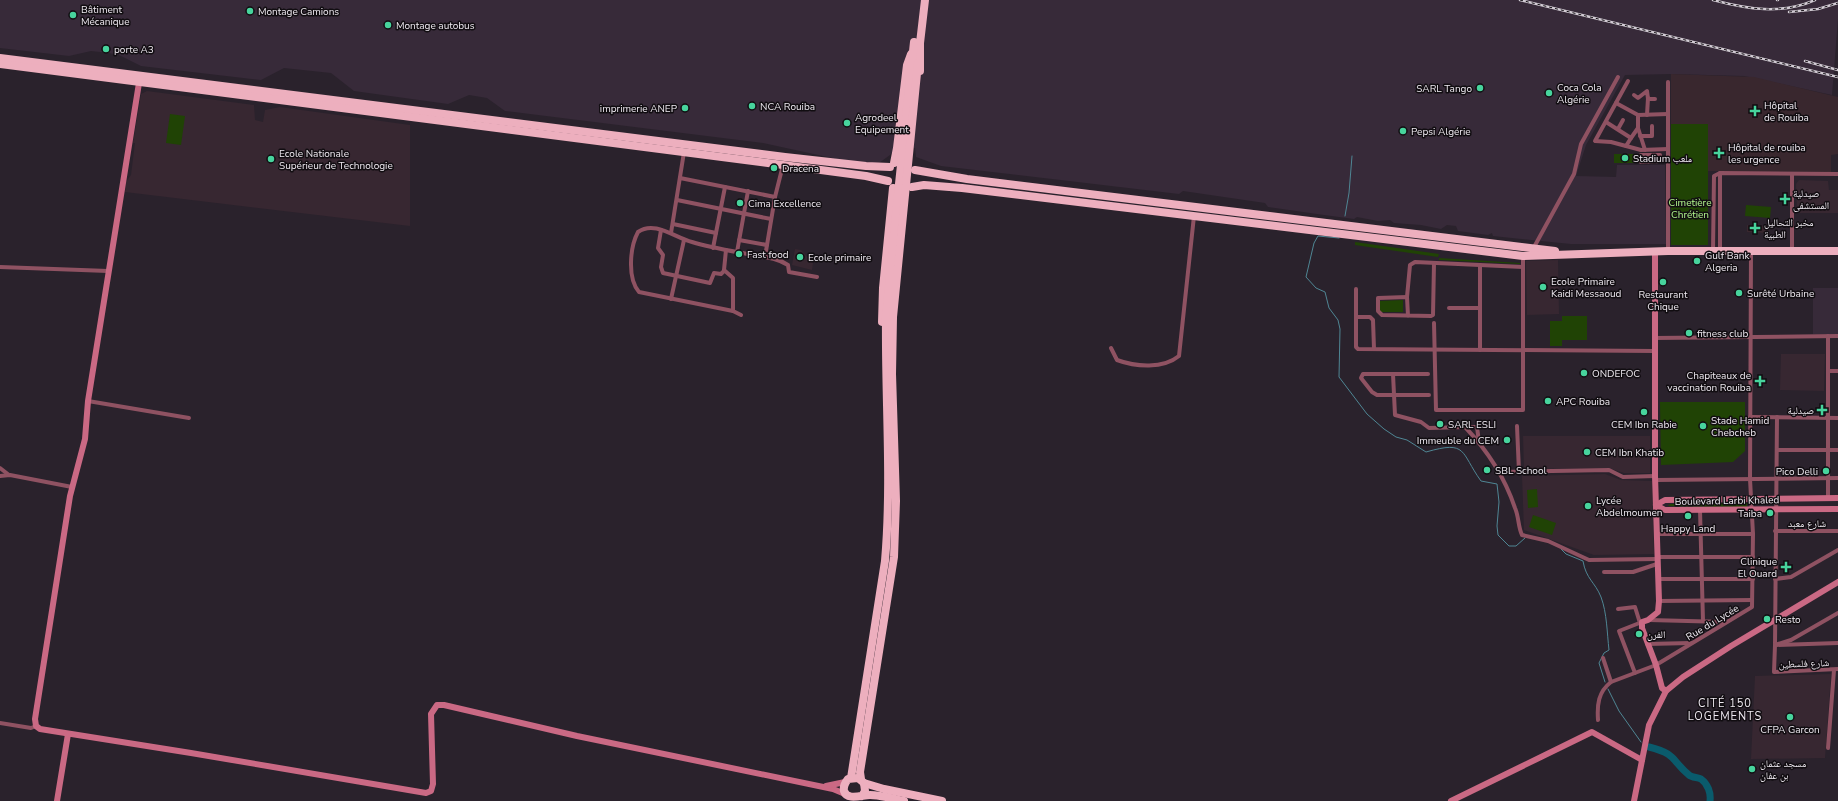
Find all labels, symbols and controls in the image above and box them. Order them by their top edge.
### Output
place label: Bâtiment Mécanique [81,3,130,29]
place label: Montage Camions [258,5,339,19]
marker: Montage Camions [245,6,255,16]
marker: Bâtiment Mécanique [68,10,78,20]
place label: Montage autobus [396,19,475,33]
marker: Montage autobus [383,20,393,30]
place label: porte A3 [114,43,154,57]
marker: porte A3 [101,44,111,54]
place label: Coca Cola Algérie [1557,81,1602,107]
place label: SARL Tango [1416,82,1472,96]
marker: SARL Tango [1475,83,1485,93]
marker: Coca Cola Algérie [1544,88,1554,98]
place label: Hôpital de Rouiba [1764,99,1809,125]
place label: NCA Rouiba [760,100,815,114]
marker: NCA Rouiba [747,101,757,111]
place label: imprimerie ANEP [600,102,678,116]
marker: imprimerie ANEP [680,103,690,113]
marker: Hôpital de Rouiba [1749,105,1761,117]
place label: Agrodeel Equipement [855,111,909,137]
marker: Agrodeel Equipement [842,118,852,128]
place label: Pepsi Algérie [1411,125,1471,139]
marker: Pepsi Algérie [1398,126,1408,136]
place label: Hôpital de rouiba les urgence [1728,141,1806,167]
place label: Ecole Nationale Supérieur de Technologie [279,147,393,173]
marker: Hôpital de rouiba les urgence [1713,147,1725,159]
place label: Stadium ملعب [1633,152,1693,166]
marker: Stadium ملعب [1620,153,1630,163]
marker: Ecole Nationale Supérieur de Technologie [266,154,276,164]
place label: Dracena [782,162,819,176]
marker: Dracena [769,163,779,173]
place label: صيدلية المستشفى [1793,187,1829,213]
marker: صيدلية المستشفى [1780,194,1790,204]
park label: Cimetière Chrétien [1669,196,1711,222]
place label: Cima Excellence [748,197,821,211]
marker: Cima Excellence [735,198,745,208]
place label: مخبر التحاليل الطبية [1764,216,1814,242]
marker: مخبر التحاليل الطبية [1749,222,1761,234]
place label: Fast food [747,248,789,262]
marker: Fast food [734,249,744,259]
place label: Gulf Bank Algeria [1705,249,1750,275]
place label: Ecole primaire [808,251,871,265]
marker: Ecole primaire [795,252,805,262]
marker: Gulf Bank Algeria [1692,256,1702,266]
place label: Ecole Primaire Kaidi Messaoud [1551,275,1622,301]
marker: Restaurant Chique [1658,277,1668,287]
marker: Ecole Primaire Kaidi Messaoud [1538,282,1548,292]
place label: Surêté Urbaine [1747,287,1814,301]
place label: Restaurant Chique [1638,288,1688,314]
marker: Surêté Urbaine [1734,288,1744,298]
place label: fitness club [1697,327,1748,341]
marker: fitness club [1684,328,1694,338]
place label: ONDEFOC [1592,367,1640,381]
marker: ONDEFOC [1579,368,1589,378]
place label: Chapiteaux de vaccination Rouiba [1667,369,1751,395]
marker: Chapiteaux de vaccination Rouiba [1754,375,1766,387]
place label: APC Rouiba [1556,395,1610,409]
marker: APC Rouiba [1543,396,1553,406]
place label: صيدلية [1788,404,1814,418]
marker: صيدلية [1817,405,1827,415]
marker: CEM Ibn Rabie [1639,407,1649,417]
place label: Stade Hamid Chebcheb [1711,414,1769,440]
place label: SARL ESLI [1448,418,1496,432]
place label: CEM Ibn Rabie [1611,418,1677,432]
marker: SARL ESLI [1435,419,1445,429]
marker: Stade Hamid Chebcheb [1698,421,1708,431]
place label: Immeuble du CEM [1417,434,1499,448]
marker: Immeuble du CEM [1502,435,1512,445]
place label: CEM Ibn Khatib [1595,446,1664,460]
marker: CEM Ibn Khatib [1582,447,1592,457]
place label: SBL School [1495,464,1546,478]
marker: SBL School [1482,465,1492,475]
place label: Pico Delli [1776,465,1818,479]
marker: Pico Delli [1821,466,1831,476]
street label: Boulevard Larbi Khaled [1675,493,1780,509]
place label: Lycée Abdelmoumen [1596,494,1663,520]
marker: Lycée Abdelmoumen [1583,501,1593,511]
place label: Taiba [1738,507,1762,521]
marker: Taiba [1765,508,1775,518]
marker: Happy Land [1683,511,1693,521]
street label: شارع معبد [1788,517,1826,531]
place label: Happy Land [1661,522,1715,536]
place label: Clinique El Ouard [1738,555,1777,581]
marker: Clinique El Ouard [1780,561,1792,573]
street label: Rue du Lycée [1683,602,1742,644]
place label: Resto [1775,613,1801,627]
marker: Resto [1762,614,1772,624]
place label: الفرن [1647,628,1665,642]
marker: الفرن [1634,629,1644,639]
street label: شارع فلسطين [1779,656,1830,672]
district label: CITÉ 150 LOGEMENTS [1688,695,1762,724]
marker: CFPA Garcon [1785,712,1795,722]
place label: CFPA Garcon [1760,723,1820,737]
place label: مسجد عثمان بن عفان [1760,757,1807,783]
marker: مسجد عثمان بن عفان [1747,764,1757,774]

